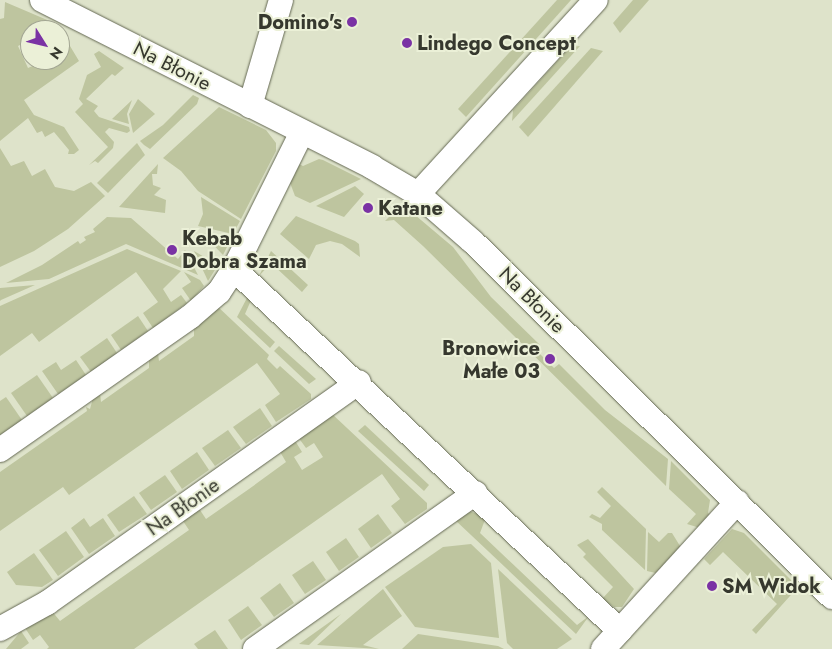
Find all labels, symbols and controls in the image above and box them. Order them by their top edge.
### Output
place label: Domino's [258,10,342,34]
marker: Domino's [346,16,358,28]
north arrow [20,20,70,70]
place label: Lindego Concept [417,31,576,55]
street label: Na Błonie [129,36,215,96]
marker: Lindego Concept [401,37,413,49]
text: N [45,43,68,64]
place label: Katane [378,196,443,220]
marker: Katane [362,202,374,214]
place label: Kebab Dobra Szama [182,226,307,273]
marker: Kebab Dobra Szama [166,244,178,256]
street label: Na Błonie [494,262,570,338]
place label: Bronowice Małe 03 [442,336,540,383]
marker: Bronowice Małe 03 [544,353,556,365]
street label: Na Błonie [142,473,224,541]
place label: SM Widok [722,574,821,598]
marker: SM Widok [706,580,718,592]

